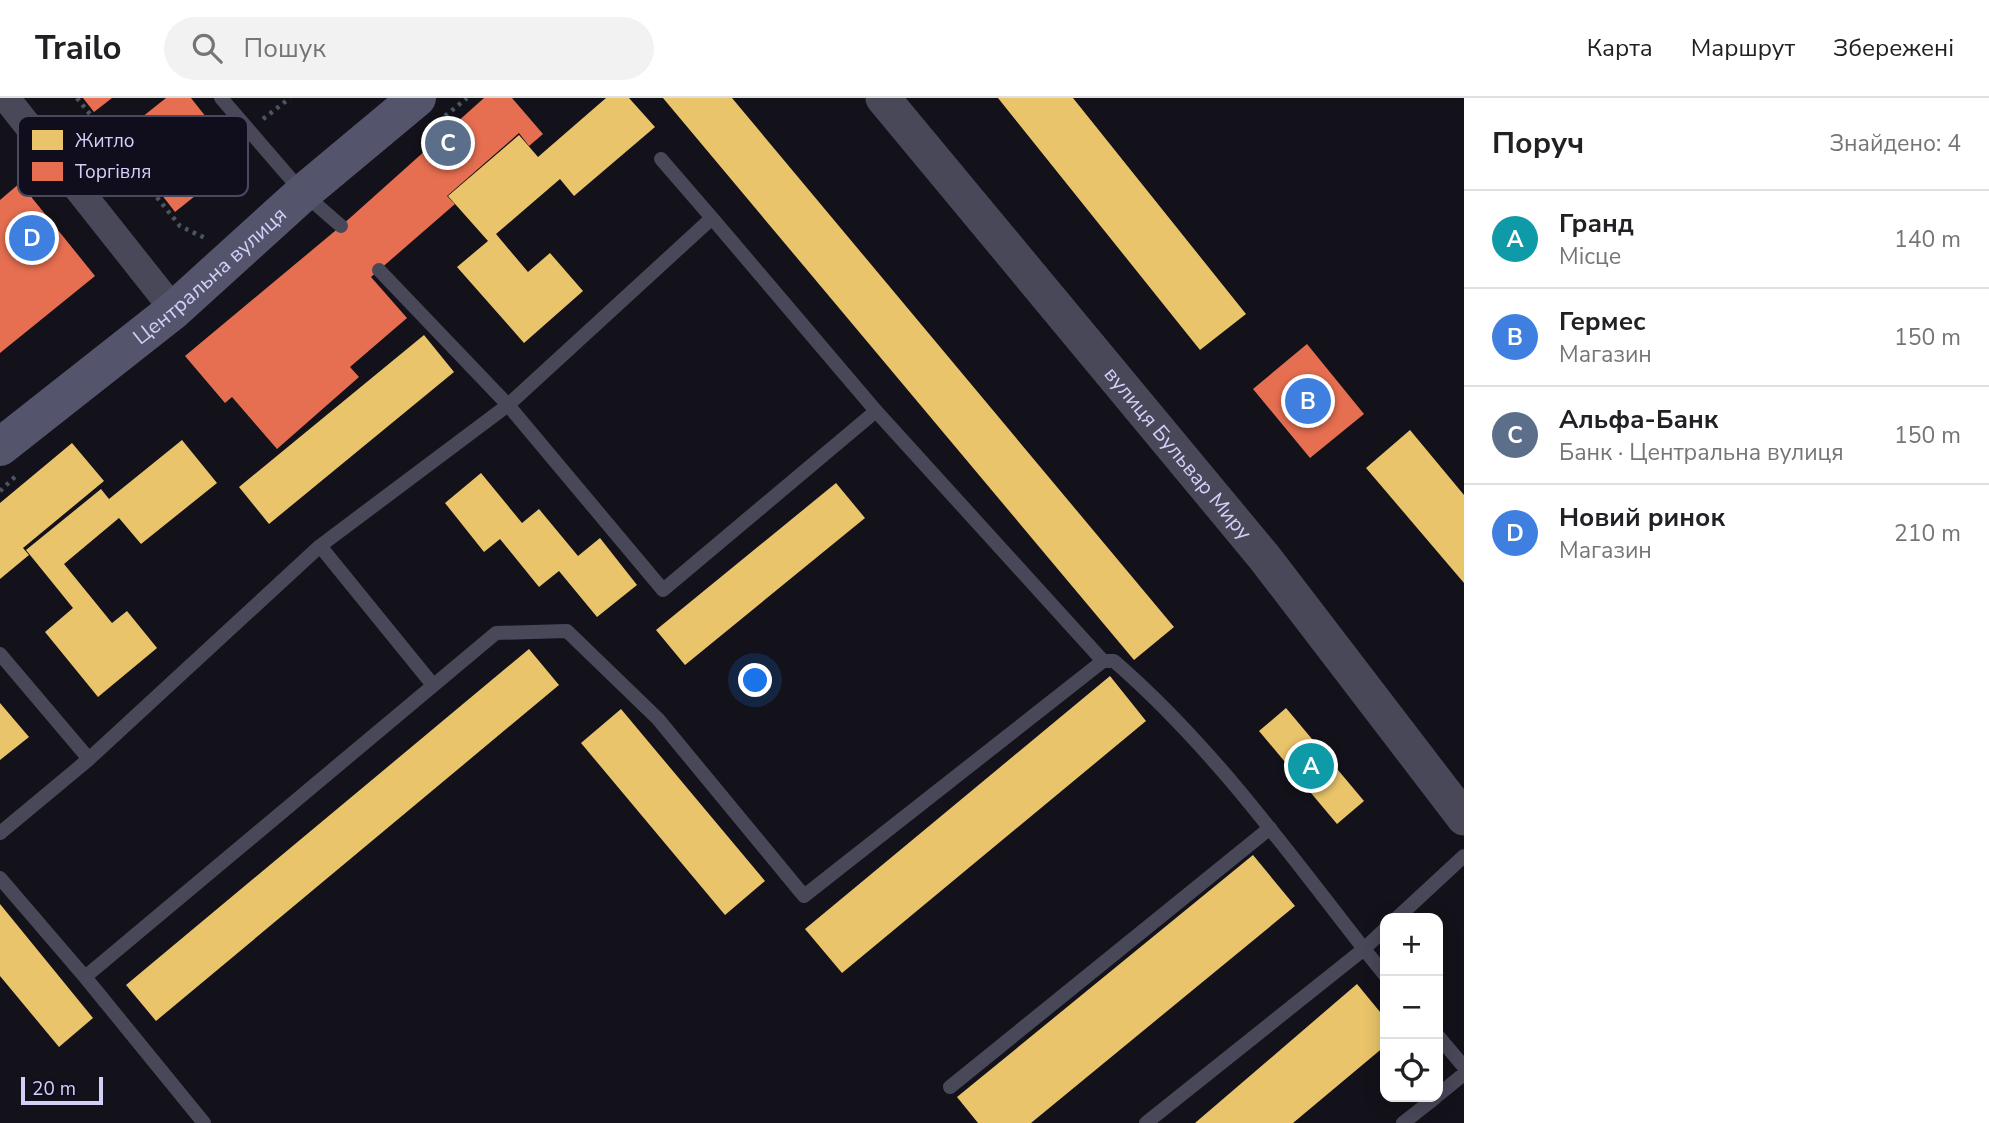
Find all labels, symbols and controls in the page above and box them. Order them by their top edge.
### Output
search box [164,17,654,80]
text: Trailo [35,26,122,71]
icon: search [188,29,226,67]
text: Пошук [244,31,326,66]
text: Карта [1587,32,1653,64]
text: Маршрут [1691,32,1795,64]
text: Збережені [1833,32,1954,64]
legend [18,116,248,196]
pin: C [425,117,471,169]
text: Поруч [1492,123,1584,164]
text: Житло [75,128,135,154]
text: Знайдено: 4 [1829,128,1961,159]
text: Торгівля [75,159,151,185]
street label: Центральна вулиця [127,201,293,351]
text: Гранд [1559,206,1634,241]
pin: D [9,212,55,264]
text: A [1506,224,1524,255]
text: 140 m [1894,224,1961,255]
text: Місце [1559,241,1621,272]
text: Гермес [1559,304,1646,339]
text: B [1507,322,1523,353]
text: 150 m [1894,322,1961,353]
text: Магазин [1559,339,1652,370]
street label: вулиця Бульвар Миру [1098,361,1258,546]
pin: B [1285,375,1331,427]
text: Альфа-Банк [1559,402,1718,437]
text: C [1507,420,1523,451]
text: 150 m [1894,420,1961,451]
text: Банк · Центральна вулиця [1559,437,1844,468]
text: Новий ринок [1559,500,1725,535]
text: D [1506,518,1524,549]
text: 210 m [1894,518,1961,549]
text: Магазин [1559,535,1652,566]
your location [738,663,772,697]
pin: A [1288,740,1334,792]
map controls [1380,913,1443,1102]
button: + [1380,913,1443,976]
button: − [1380,976,1443,1039]
button: locate [1380,1039,1443,1102]
scale bar [21,1074,103,1106]
text: 20 m [32,1076,76,1102]

